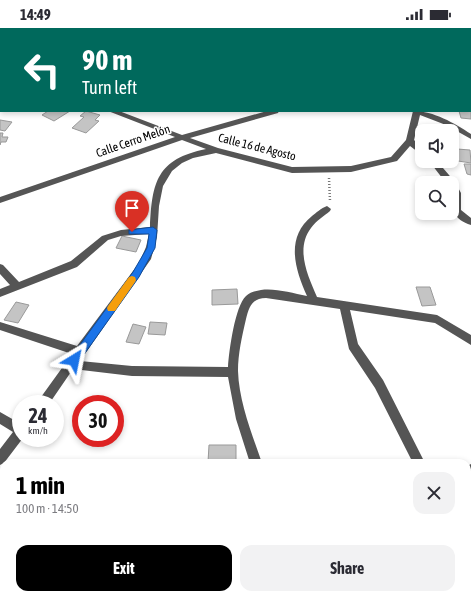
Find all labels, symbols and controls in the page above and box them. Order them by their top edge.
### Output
text: 14:49 [20,6,51,23]
icon: left [16,44,68,96]
text: 90 m [82,44,132,76]
text: Turn left [82,77,137,98]
street label: Calle Cerro Melón [94,122,172,160]
map controls [415,124,459,220]
button: sound [415,124,459,168]
street label: Calle 16 de Agosto [217,131,298,164]
button: search [415,176,459,220]
pin [115,191,149,232]
icon: arrive [121,197,143,219]
position arrow [53,339,95,381]
speed limit sign: 30 [72,395,124,447]
text: 24 [29,404,47,427]
text: km/h [28,425,48,436]
text: 1 min [16,472,65,499]
button: close [413,472,455,514]
text: 100 m · 14:50 [16,501,79,516]
button: Exit [16,545,232,591]
button: Share [240,545,455,591]

